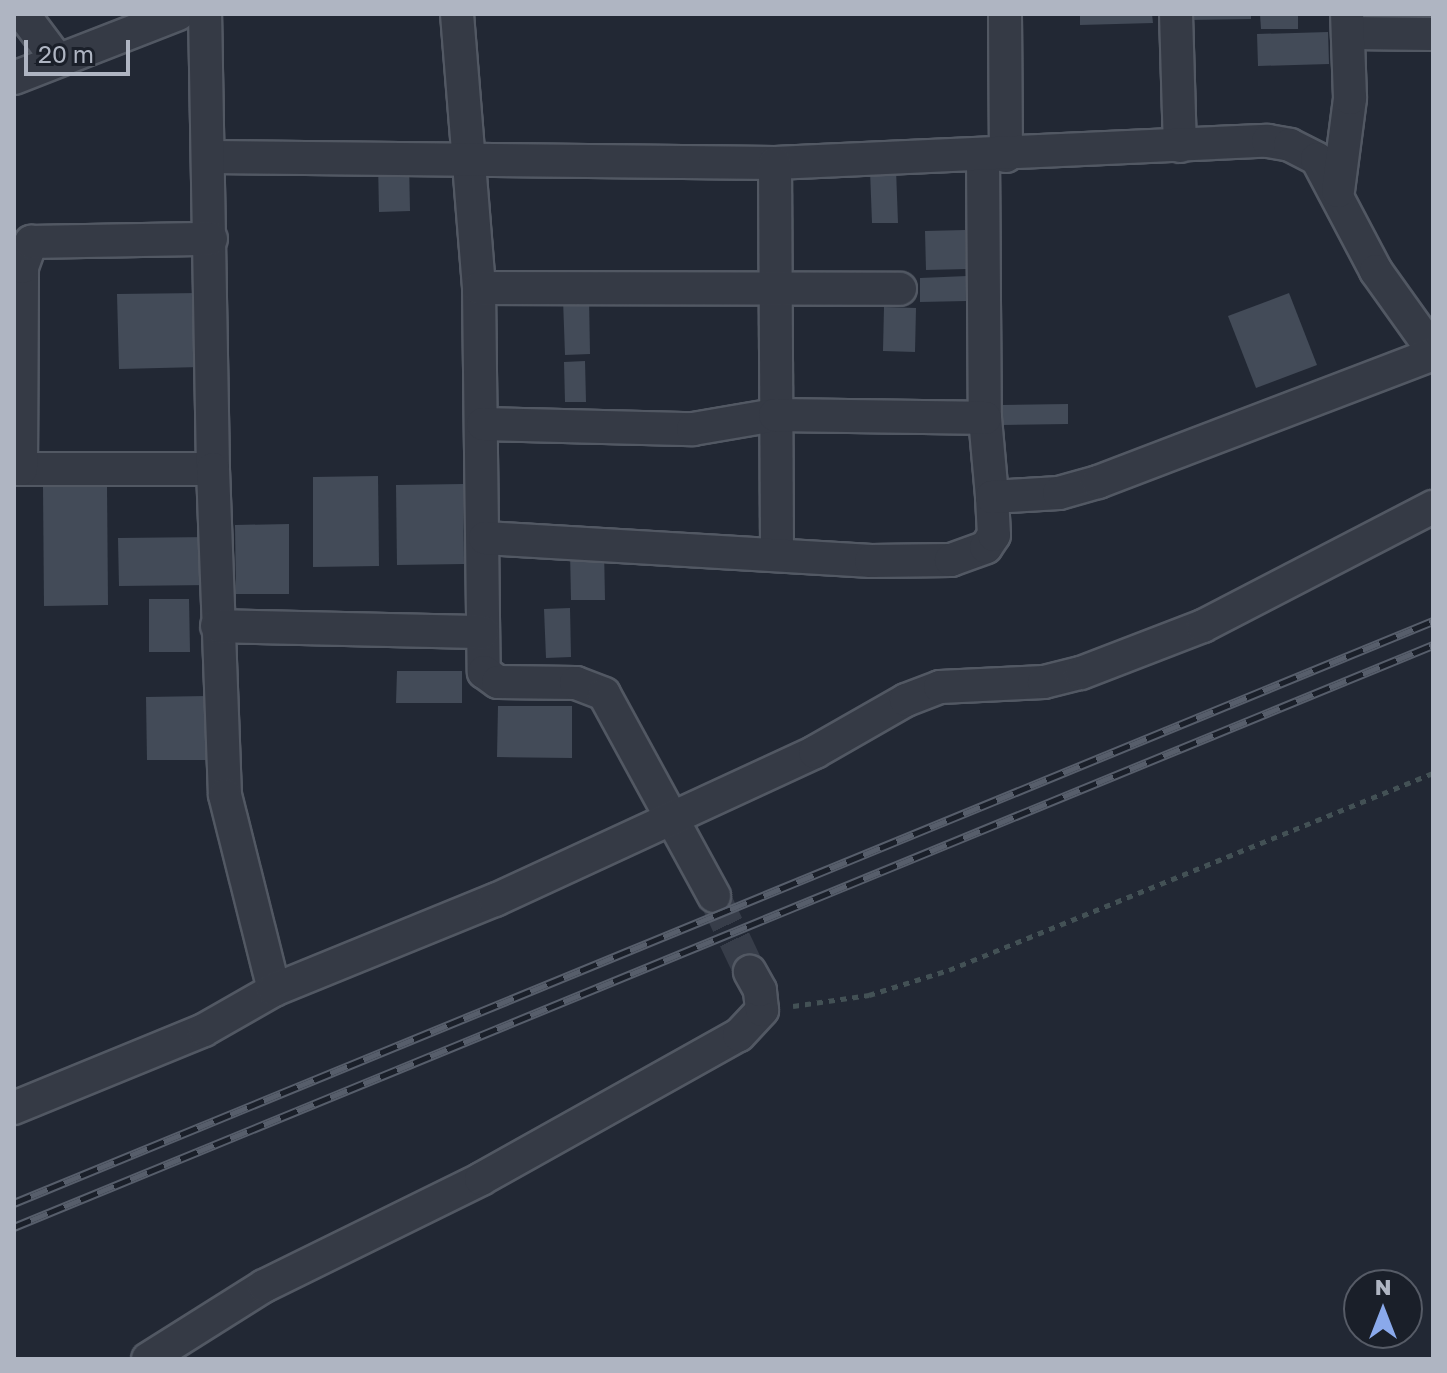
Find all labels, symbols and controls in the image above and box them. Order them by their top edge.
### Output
scale bar [28,24,134,74]
text: 20 m [38,39,94,68]
north arrow [1343,1269,1423,1349]
text: N [1375,1273,1391,1300]

